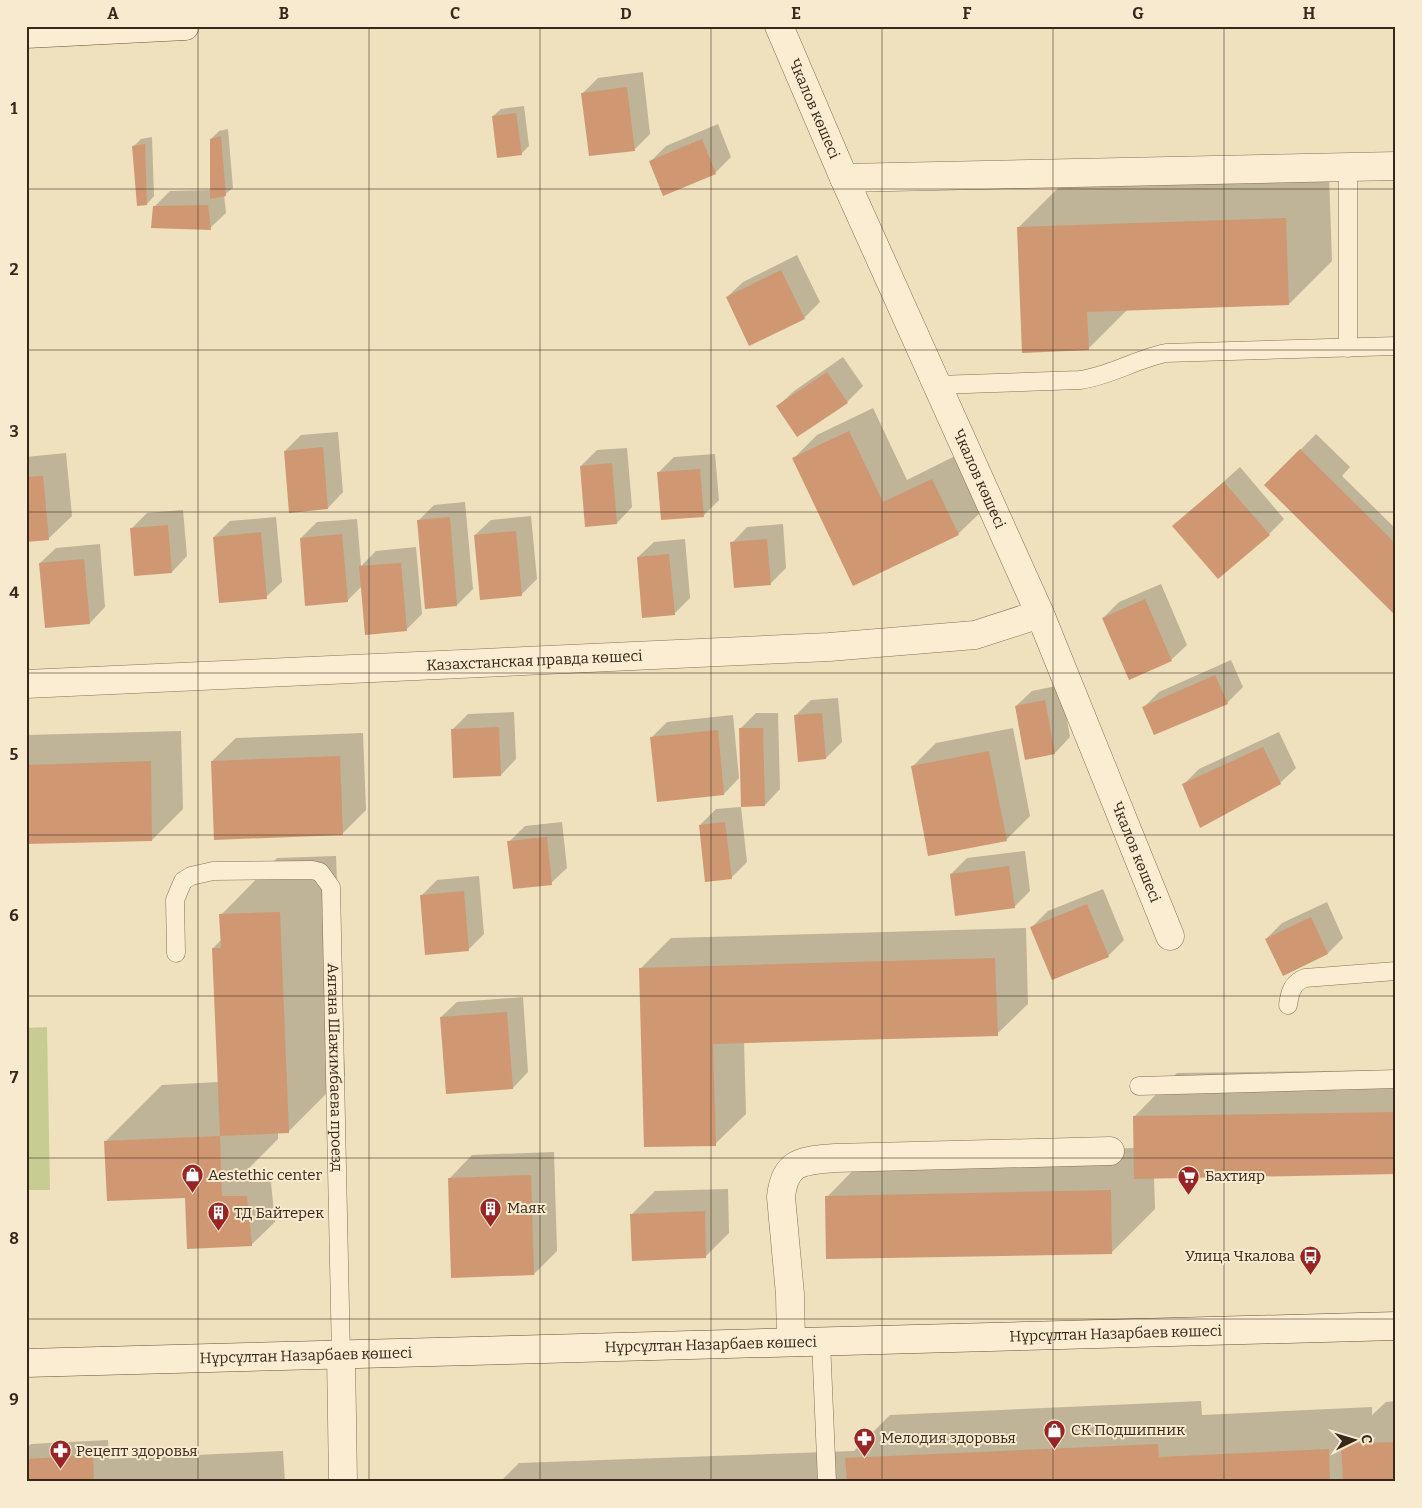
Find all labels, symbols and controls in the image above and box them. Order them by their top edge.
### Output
text: A [107,4,119,23]
text: B [279,4,289,23]
text: C [450,4,460,23]
text: D [620,4,632,23]
text: E [791,4,801,23]
text: F [963,4,972,23]
text: G [1132,4,1144,23]
text: H [1303,4,1316,23]
street label: Чкалов көшесі [785,56,844,162]
text: 1 [11,99,18,118]
text: 2 [9,260,19,279]
text: 3 [9,422,19,441]
street label: Чкалов көшесі [949,426,1010,532]
text: 4 [9,583,19,602]
street label: Казахстанская правда көшесі [426,647,643,675]
text: 5 [10,745,19,764]
street label: Чкалов көшесі [1108,799,1165,905]
text: 6 [9,906,19,925]
street label: Аягана Шажимбаева проезд [324,963,346,1172]
text: 7 [10,1068,19,1087]
shop icon: Aestethic center [180,1163,204,1194]
supermarket icon: Бахтияр [1177,1164,1201,1195]
place label: Aestethic center [208,1166,322,1184]
place label: Бахтияр [1205,1167,1265,1185]
building icon: Маяк [479,1196,503,1227]
place label: Маяк [507,1199,546,1217]
building icon: ТД Байтерек [206,1201,230,1232]
place label: ТД Байтерек [234,1204,324,1222]
text: 8 [9,1229,19,1248]
bus stop icon: Улица Чкалова [1299,1244,1323,1275]
place label: Улица Чкалова [1185,1247,1295,1265]
street label: Нұрсұлтан Назарбаев көшесі [1009,1322,1223,1345]
street label: Нұрсұлтан Назарбаев көшесі [604,1333,818,1356]
street label: Нұрсұлтан Назарбаев көшесі [199,1344,413,1367]
text: 9 [9,1390,19,1409]
north arrow [1330,1416,1380,1466]
shop icon: СК Подшипник [1043,1418,1067,1449]
place label: СК Подшипник [1071,1421,1185,1439]
pharmacy icon: Мелодия здоровья [853,1426,877,1457]
place label: Мелодия здоровья [881,1429,1016,1447]
text: С [1358,1434,1375,1444]
pharmacy icon: Рецепт здоровья [48,1439,72,1470]
place label: Рецепт здоровья [76,1442,197,1460]

